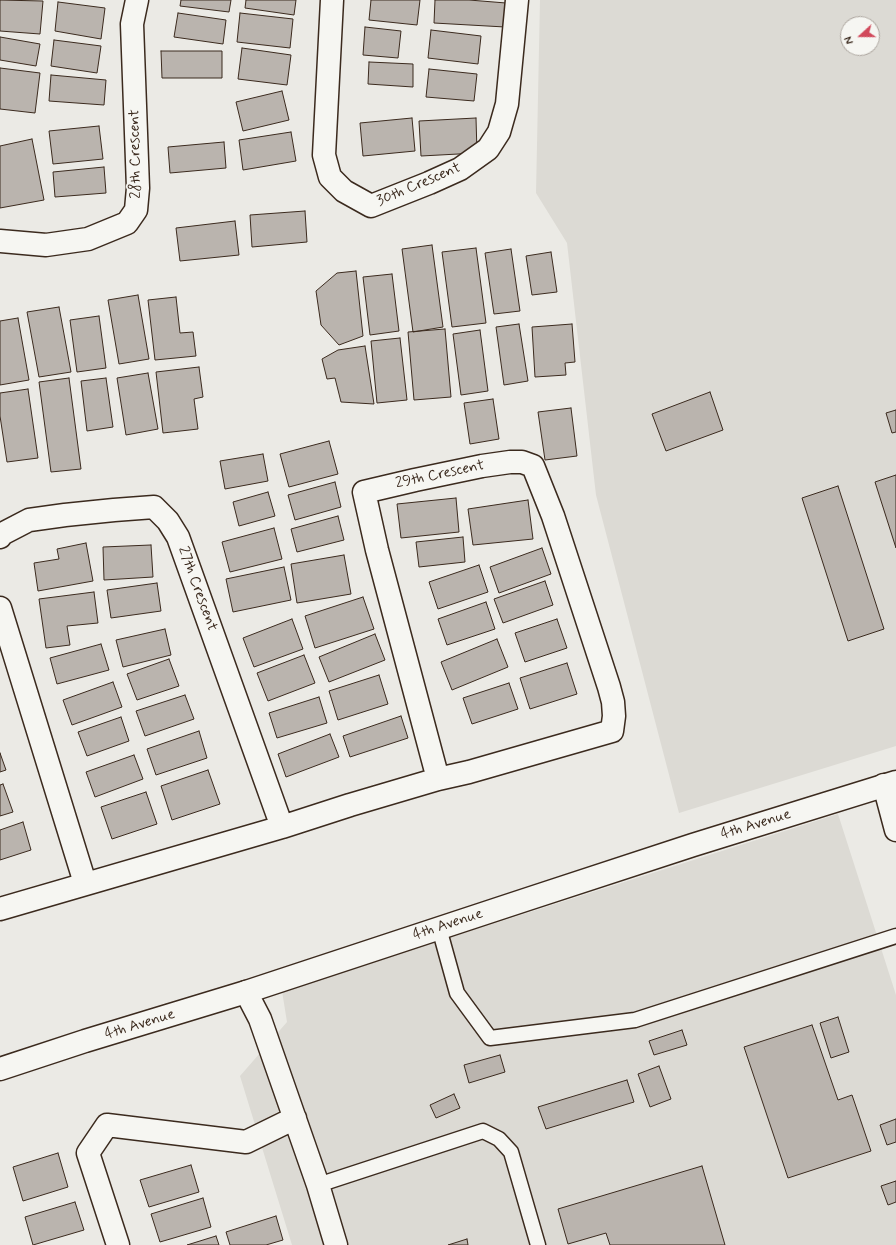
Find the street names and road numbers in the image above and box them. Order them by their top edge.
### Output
street label: 28th Crescent [126,109,146,199]
street label: 30th Crescent [374,159,464,211]
street label: 29th Crescent [394,457,486,493]
street label: 27th Crescent [173,544,221,634]
street label: 4th Avenue [719,806,793,844]
street label: 4th Avenue [411,905,485,945]
street label: 4th Avenue [103,1006,177,1044]

